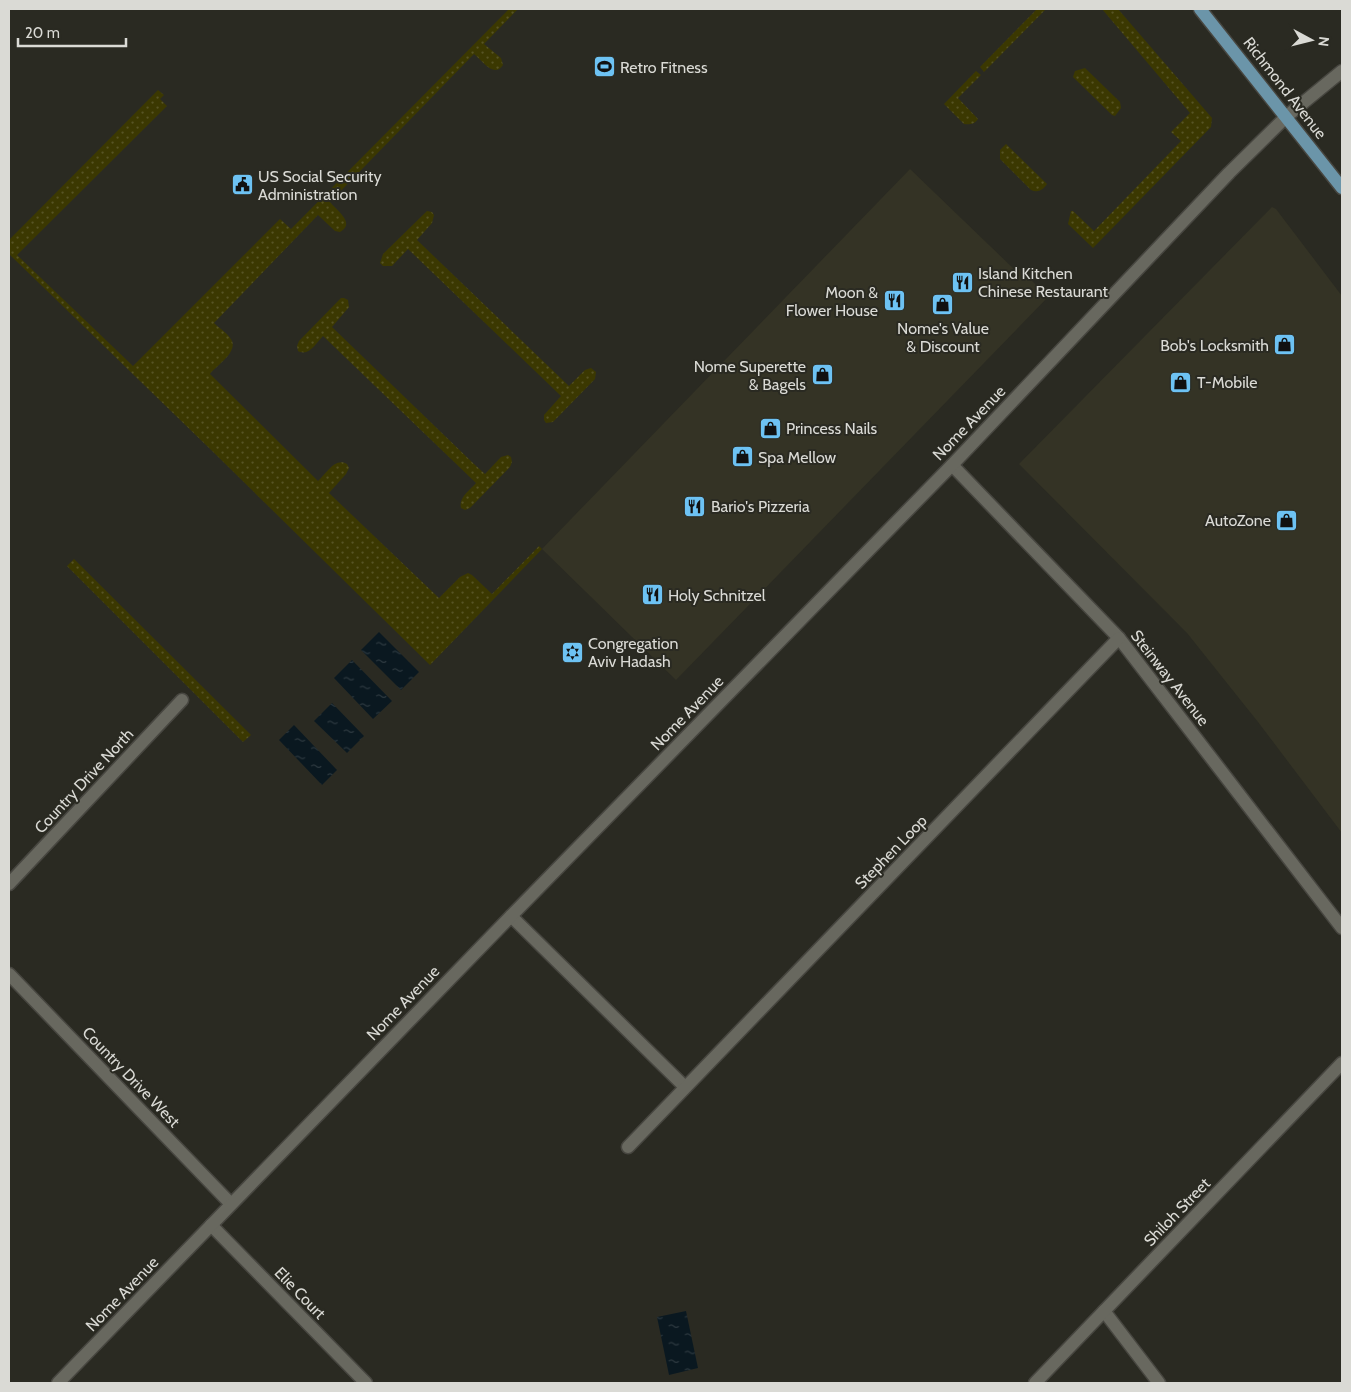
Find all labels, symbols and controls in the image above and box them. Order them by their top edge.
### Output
scale bar [18,15,125,47]
north arrow [1286,15,1336,65]
text: 20 m [25,24,60,42]
street label: Richmond Avenue [1239,33,1331,143]
text: N [1314,36,1333,48]
sports icon: Retro Fitness [592,55,616,79]
place label: Retro Fitness [620,58,708,77]
place label: US Social Security Administration [258,167,382,204]
public building icon: US Social Security Administration [230,173,254,197]
place label: Island Kitchen Chinese Restaurant [978,264,1109,301]
restaurant icon: Island Kitchen Chinese Restaurant [950,270,974,294]
place label: Moon & Flower House [786,283,878,320]
restaurant icon: Moon & Flower House [882,289,906,313]
shop icon: Nome's Value & Discount [931,292,955,316]
place label: Nome's Value & Discount [897,319,989,356]
shop icon: Bob's Locksmith [1273,333,1297,357]
place label: Bob's Locksmith [1160,336,1269,355]
place label: Nome Superette & Bagels [694,357,806,394]
shop icon: Nome Superette & Bagels [810,363,834,387]
shop icon: T-Mobile [1169,370,1193,394]
place label: T-Mobile [1197,373,1257,392]
street label: Nome Avenue [929,382,1009,464]
shop icon: Princess Nails [758,416,782,440]
place label: Princess Nails [786,419,878,438]
shop icon: Spa Mellow [730,445,754,469]
place label: Spa Mellow [758,448,837,467]
restaurant icon: Bario's Pizzeria [683,494,707,518]
place label: Bario's Pizzeria [711,497,810,516]
shop icon: AutoZone [1275,508,1299,532]
place label: AutoZone [1205,511,1271,530]
restaurant icon: Holy Schnitzel [640,583,664,607]
place label: Holy Schnitzel [668,586,766,605]
street label: Steinway Avenue [1127,626,1213,730]
place label: Congregation Aviv Hadash [588,634,678,671]
synagogue icon: Congregation Aviv Hadash [560,640,584,664]
street label: Nome Avenue [647,672,727,754]
street label: Country Drive North [31,725,137,837]
street label: Stephen Loop [851,811,931,893]
street label: Nome Avenue [363,962,443,1044]
street label: Country Drive West [78,1023,184,1132]
street label: Shiloh Street [1140,1174,1215,1250]
street label: Nome Avenue [82,1253,162,1335]
street label: Elie Court [271,1263,330,1323]

